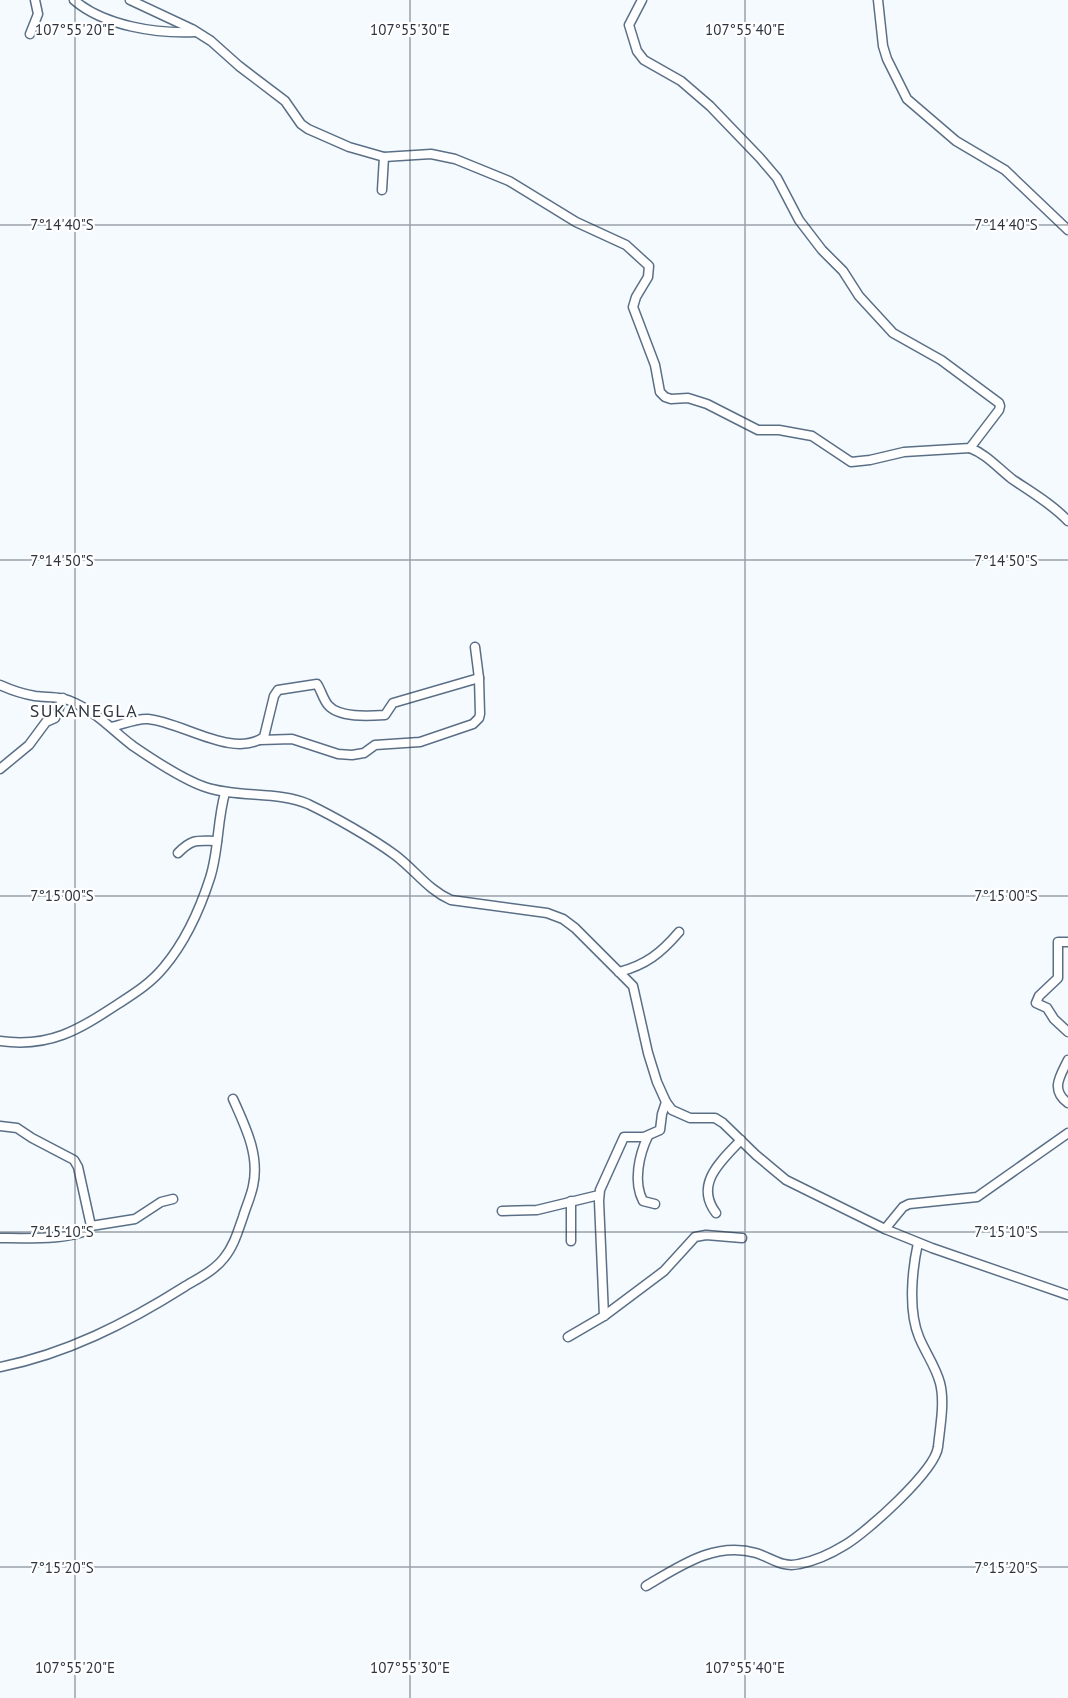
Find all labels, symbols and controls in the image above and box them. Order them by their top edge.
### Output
text: 107°55'20"E [35,20,115,39]
text: 107°55'30"E [370,20,450,39]
text: 107°55'40"E [705,20,785,39]
text: 7°14'40"S [30,215,94,234]
text: 7°14'40"S [974,215,1038,234]
text: 7°14'50"S [30,551,94,570]
text: 7°14'50"S [974,551,1038,570]
district label: SUKANEGLA [30,699,138,722]
text: 7°15'00"S [30,886,94,905]
text: 7°15'00"S [974,886,1038,905]
text: 7°15'10"S [30,1222,94,1241]
text: 7°15'10"S [974,1222,1038,1241]
text: 7°15'20"S [30,1558,94,1577]
text: 7°15'20"S [974,1558,1038,1577]
text: 107°55'20"E [35,1658,115,1677]
text: 107°55'30"E [370,1658,450,1677]
text: 107°55'40"E [705,1658,785,1677]

